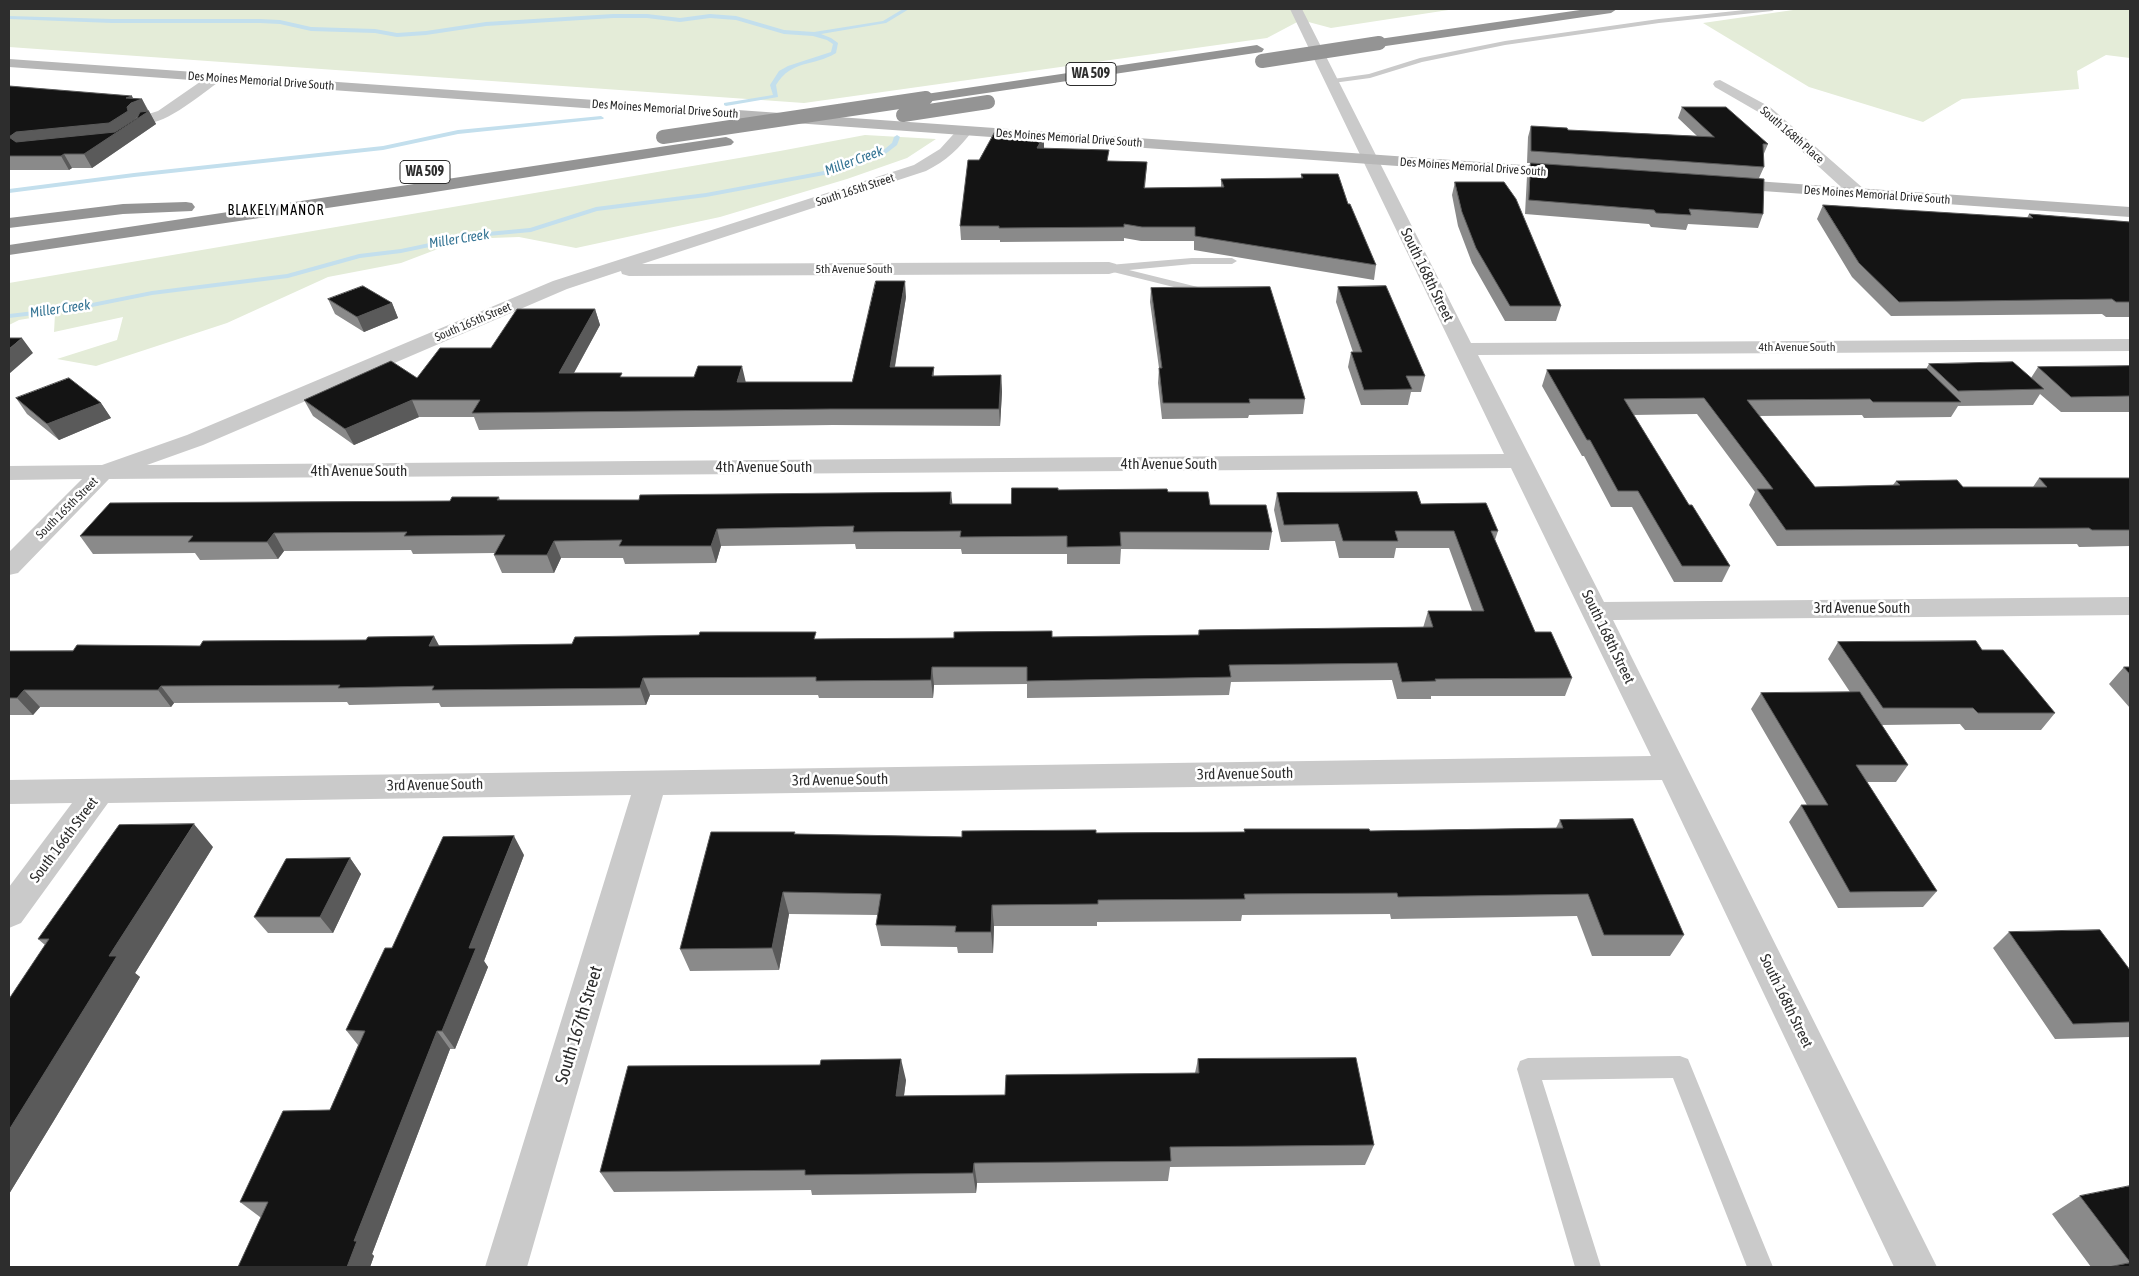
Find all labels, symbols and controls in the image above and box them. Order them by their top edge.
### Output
road number: WA 509 [1066,62,1116,86]
street label: Des Moines Memorial Drive South [187,69,335,93]
street label: Des Moines Memorial Drive South [591,97,739,121]
street label: South 168th Place [1757,103,1827,167]
street label: Des Moines Memorial Drive South [995,126,1143,150]
water label: Miller Creek [823,143,885,179]
street label: Des Moines Memorial Drive South [1399,155,1547,179]
road number: WA 509 [400,160,450,183]
street label: South 165th Street [814,171,896,209]
street label: Des Moines Memorial Drive South [1803,183,1951,207]
district label: BLAKELY MANOR [226,203,326,219]
street label: South 168th Street [1397,225,1457,325]
water label: Miller Creek [428,226,490,252]
street label: 5th Avenue South [815,262,893,276]
water label: Miller Creek [29,296,91,322]
street label: South 165th Street [433,299,513,345]
street label: 4th Avenue South [1758,340,1836,354]
street label: 4th Avenue South [1121,455,1217,473]
street label: 4th Avenue South [716,458,812,476]
street label: 4th Avenue South [311,462,407,480]
street label: South 165th Street [33,474,101,542]
street label: South 168th Street [1578,587,1638,687]
street label: 3rd Avenue South [1814,599,1910,617]
street label: 3rd Avenue South [1197,764,1293,784]
street label: 3rd Avenue South [792,770,888,790]
street label: 3rd Avenue South [387,775,483,795]
street label: South 166th Street [26,794,102,886]
street label: South 168th Street [1756,951,1816,1051]
street label: South 167th Street [551,963,607,1087]

